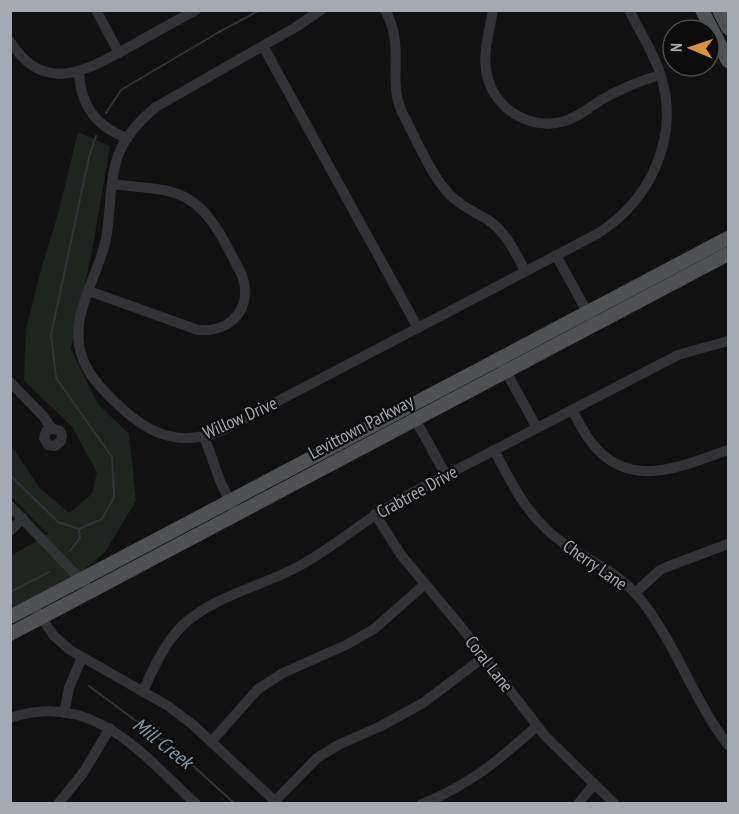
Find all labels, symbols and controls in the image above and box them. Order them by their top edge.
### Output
north arrow [661,18,721,78]
text: N [666,43,686,52]
street label: Levittown Parkway [304,389,417,464]
street label: Willow Drive [199,391,280,444]
street label: Crabtree Drive [372,460,461,523]
street label: Cherry Lane [559,534,632,595]
street label: Coral Lane [460,631,519,697]
water label: Mill Creek [128,711,200,776]

